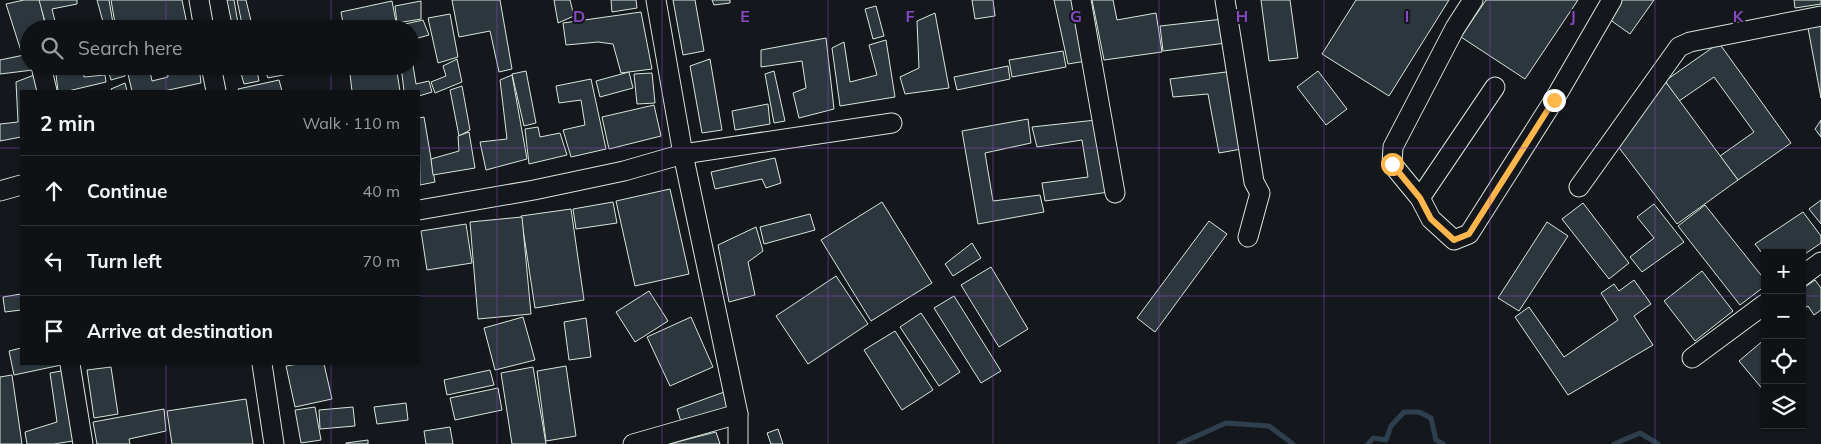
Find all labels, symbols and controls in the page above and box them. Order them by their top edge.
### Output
text: D [573,6,585,26]
text: E [740,6,750,26]
text: F [905,6,915,26]
text: G [1070,6,1082,26]
text: H [1236,6,1248,26]
text: I [1405,6,1409,26]
text: J [1570,6,1576,26]
text: K [1733,6,1745,26]
search box [20,20,420,75]
icon: search [38,34,66,62]
text: Search here [78,36,182,60]
route end [1543,89,1566,112]
text: 2 min [40,110,95,136]
text: Walk · 110 m [302,113,400,133]
route start [1381,153,1404,176]
icon: ahead [40,177,68,205]
text: Continue [87,179,167,203]
text: 40 m [363,181,400,201]
icon: left [40,247,68,275]
text: Turn left [87,249,162,273]
map controls [1761,249,1806,429]
button: + [1761,249,1806,294]
text: 70 m [363,251,400,271]
button: − [1761,294,1806,339]
icon: arrive [40,317,68,345]
text: Arrive at destination [87,319,273,343]
button: locate [1761,339,1806,384]
button: layers [1761,384,1806,429]

